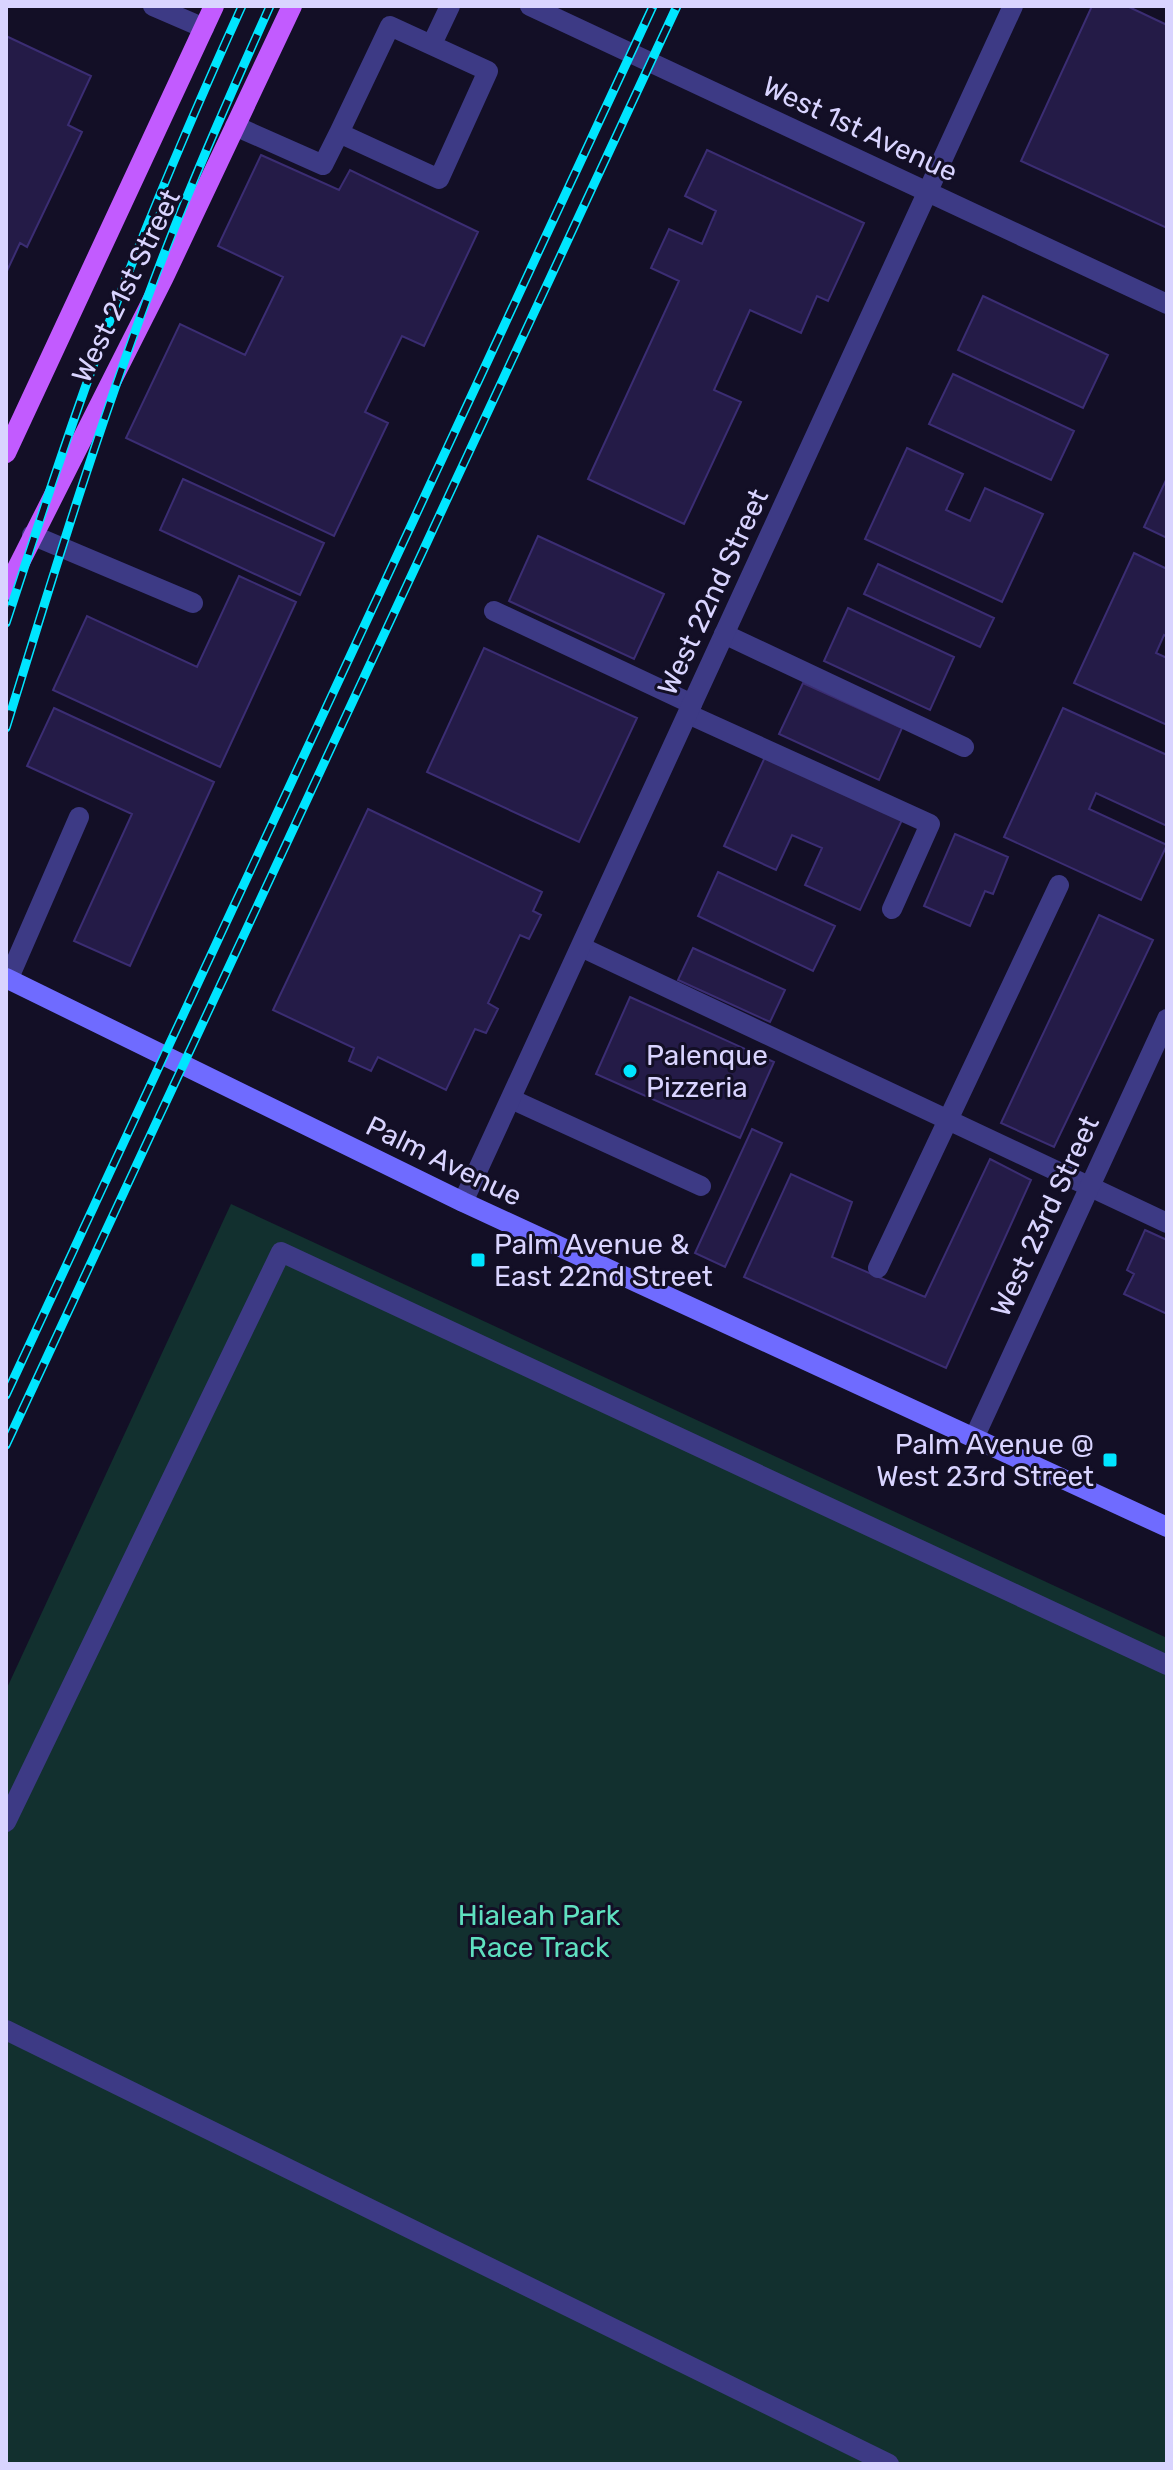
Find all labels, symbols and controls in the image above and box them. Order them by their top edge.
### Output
street label: West 1st Avenue [757,69,963,189]
street label: West 21st Street [65,184,187,388]
street label: West 22nd Street [651,484,775,700]
place label: Palenque Pizzeria [646,1039,768,1104]
marker: Palenque Pizzeria [621,1062,639,1080]
street label: Palm Avenue [361,1109,527,1213]
street label: West 23rd Street [984,1110,1106,1322]
place label: Palm Avenue & East 22nd Street [494,1228,713,1293]
marker: Palm Avenue & East 22nd Street [469,1251,487,1269]
place label: Palm Avenue @ West 23rd Street [876,1428,1094,1493]
marker: Palm Avenue @ West 23rd Street [1101,1451,1119,1469]
park label: Hialeah Park Race Track [458,1899,621,1964]

